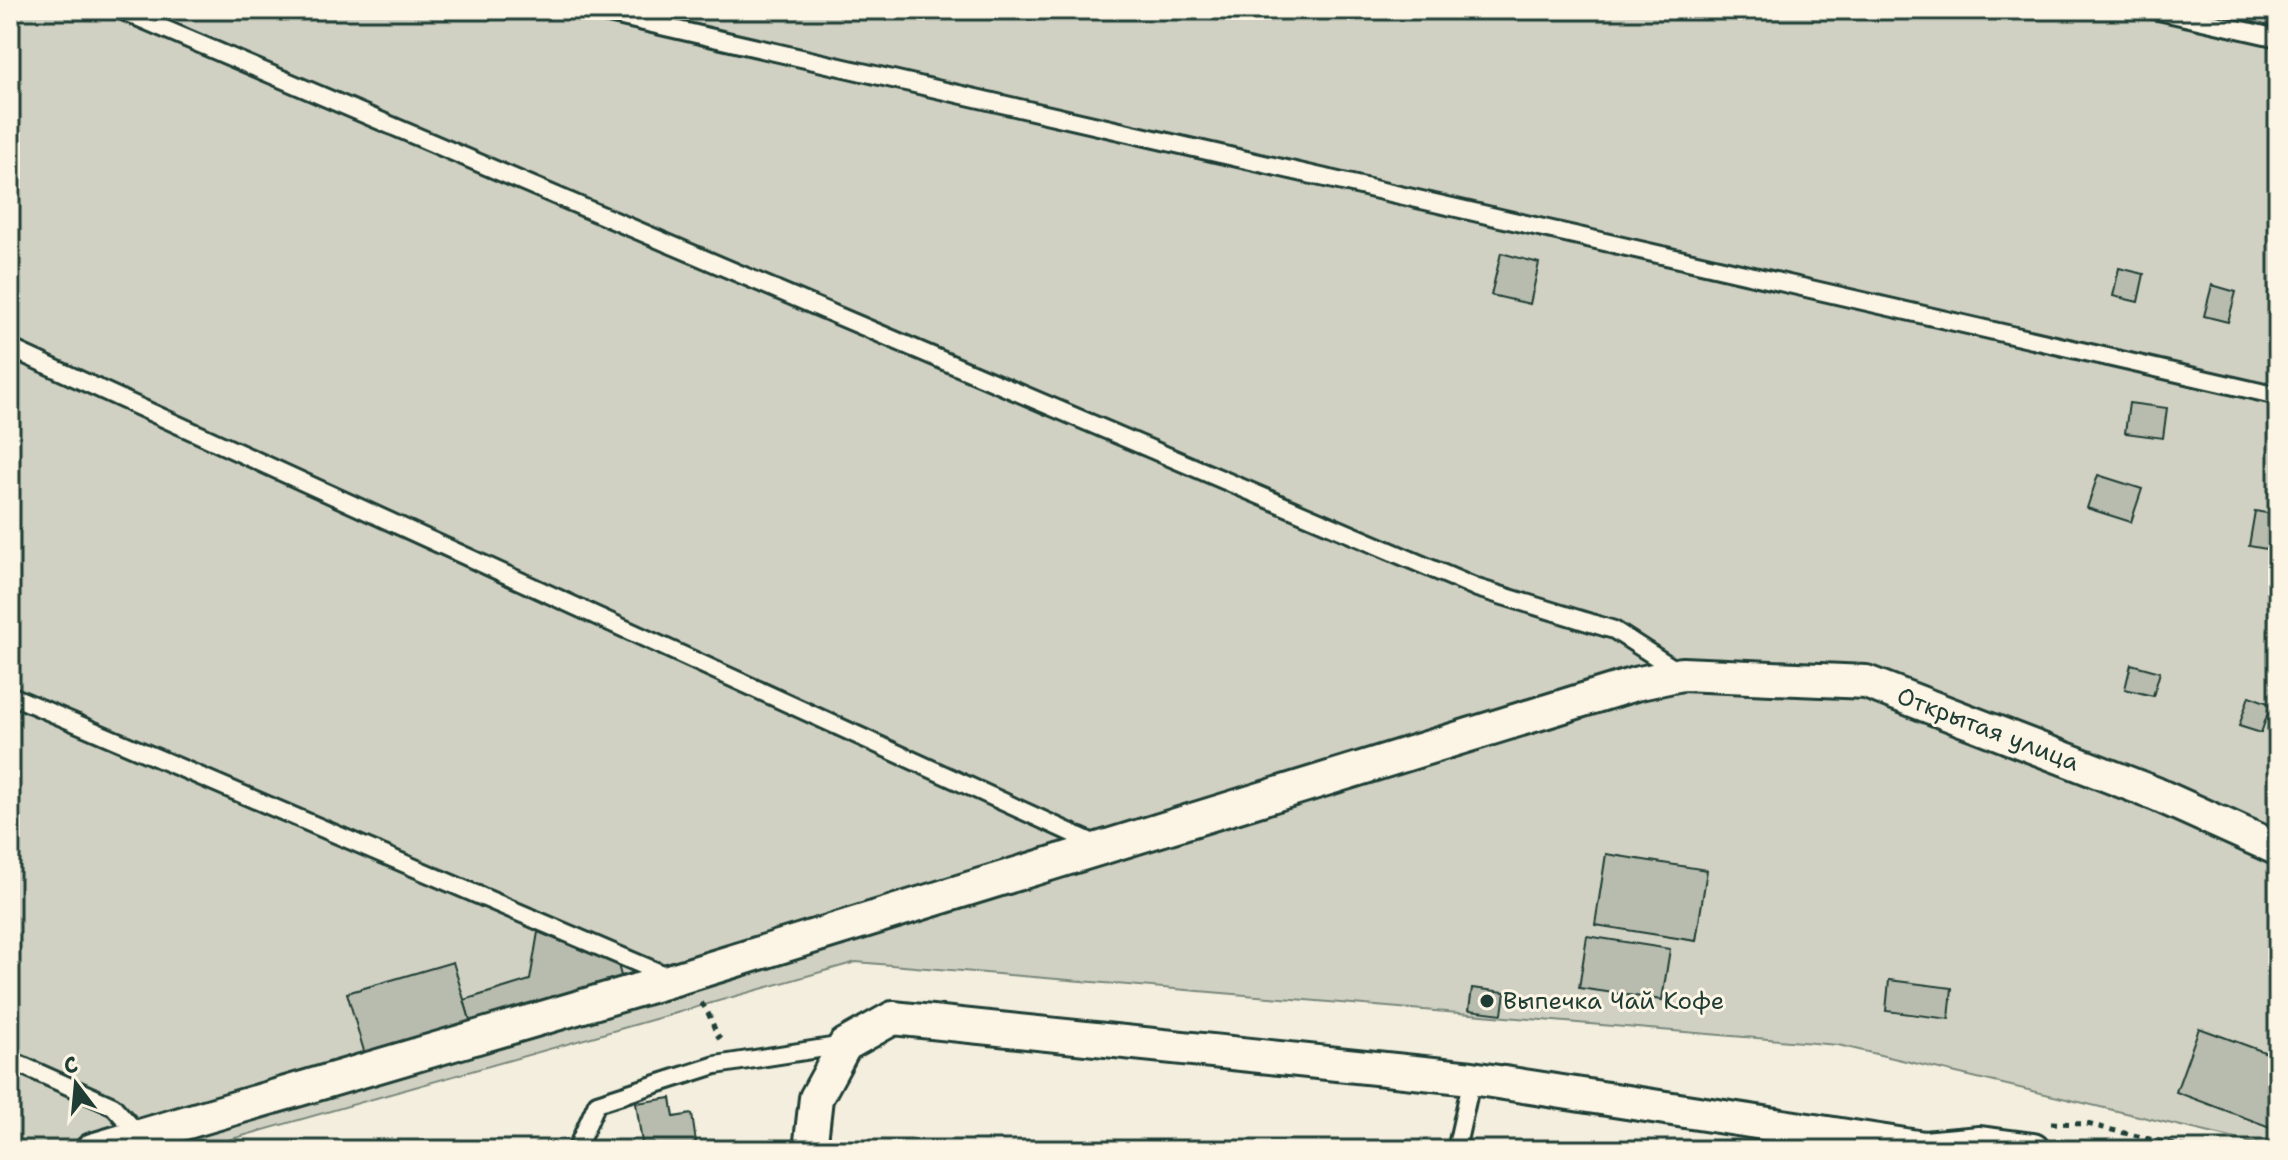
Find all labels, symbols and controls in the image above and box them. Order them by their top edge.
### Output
street label: Открытая улица [1892,680,2084,779]
place label: Выпечка Чай Кофе [1503,985,1724,1017]
marker: Выпечка Чай Кофе [1478,992,1496,1010]
north arrow [36,1044,116,1124]
text: С [60,1049,81,1081]

